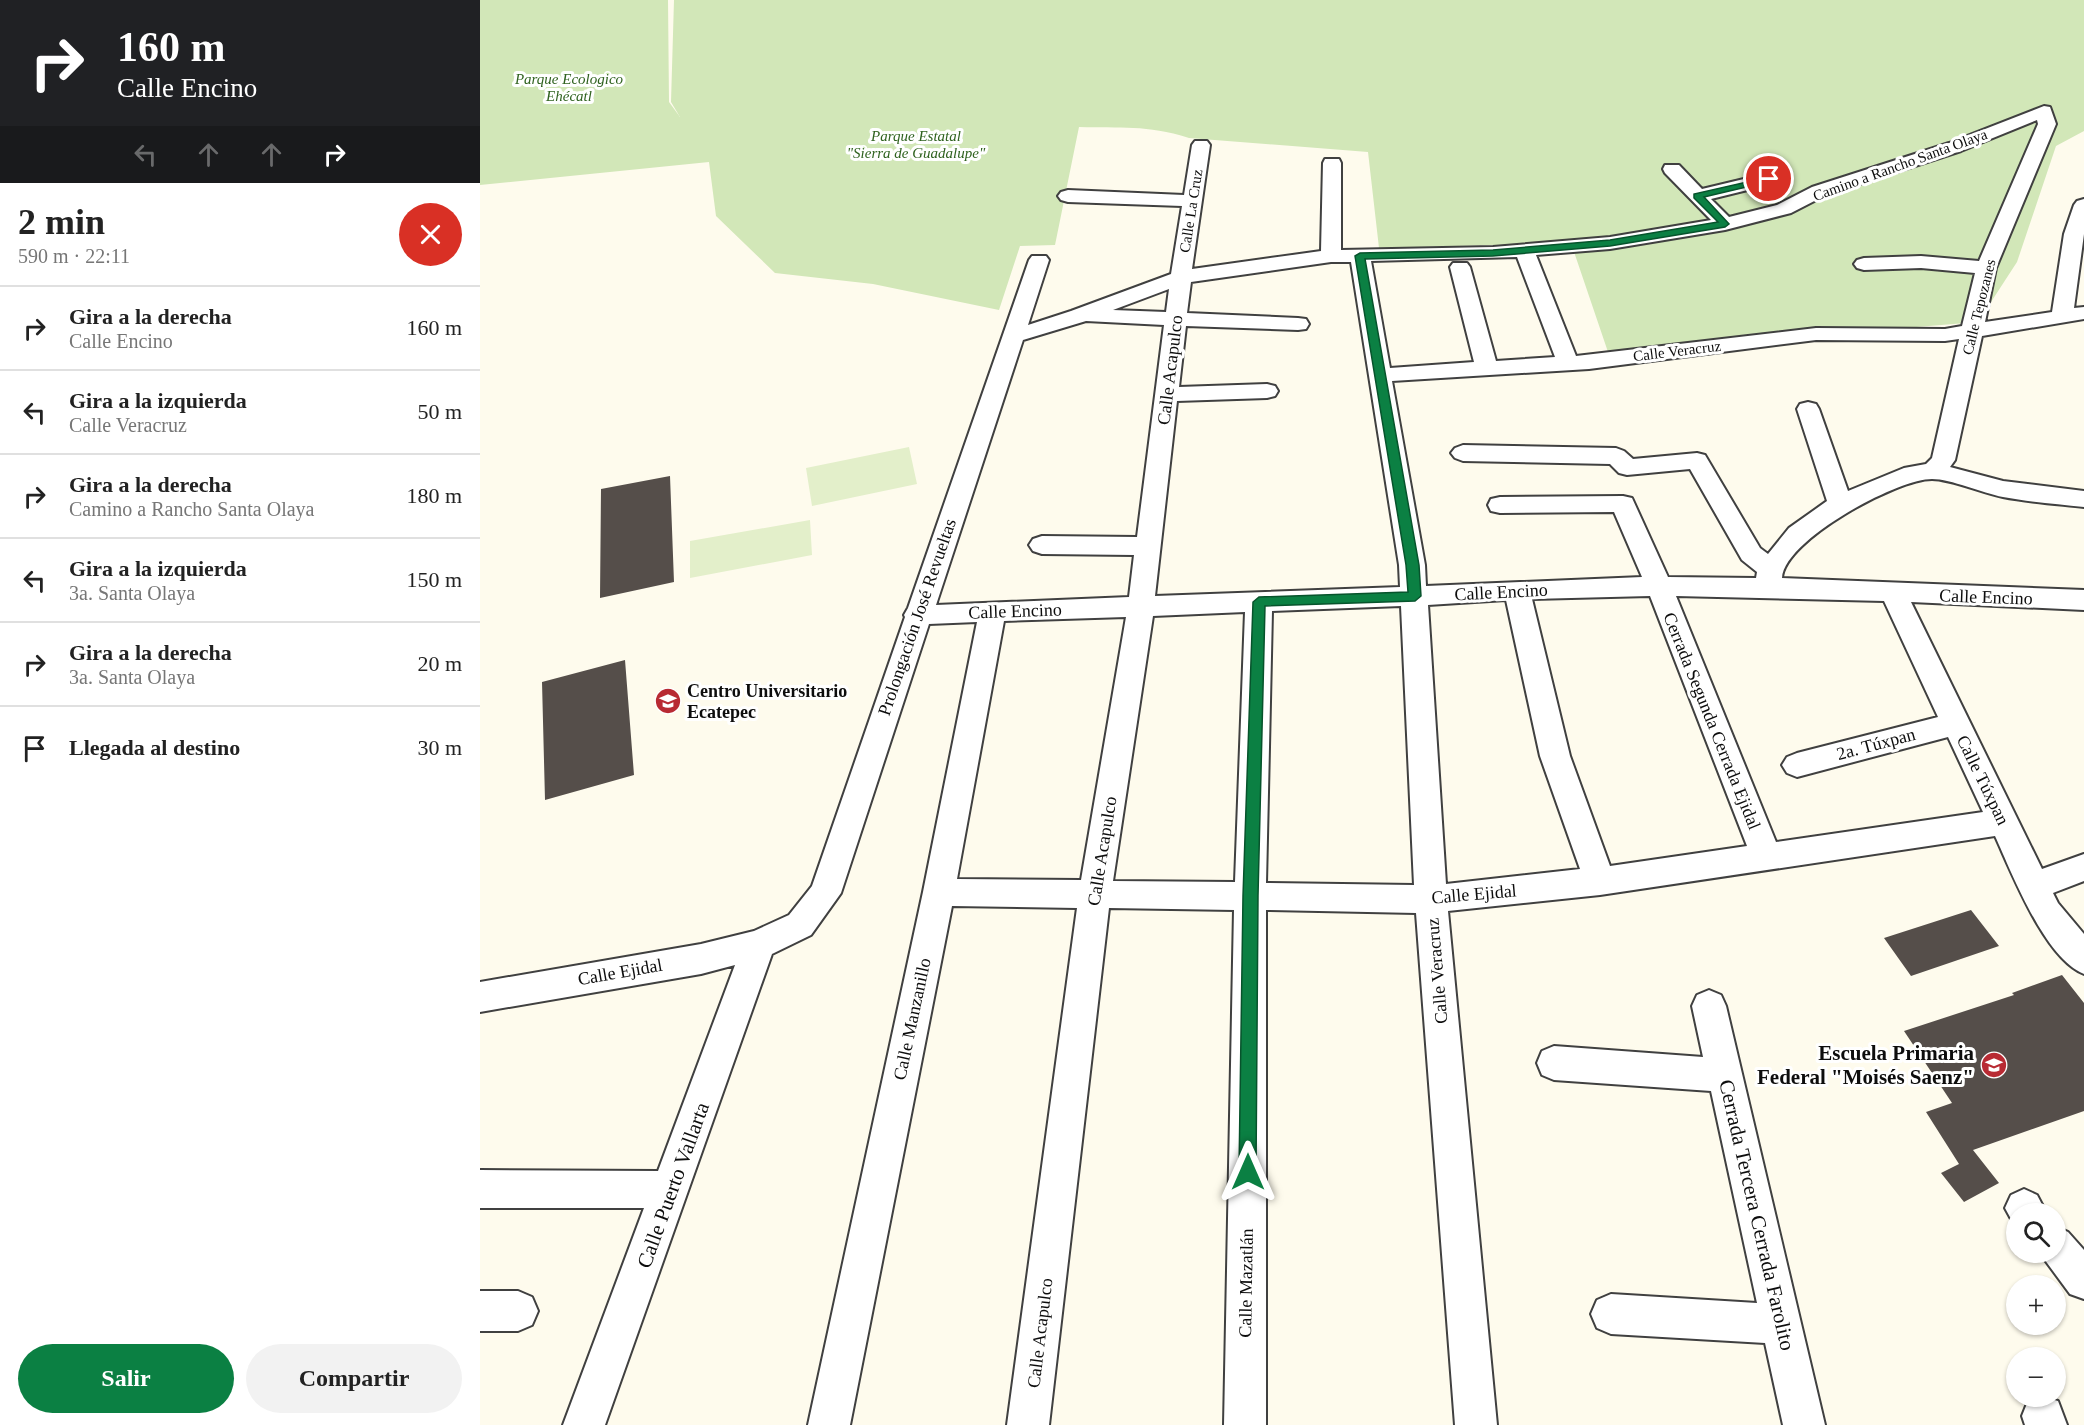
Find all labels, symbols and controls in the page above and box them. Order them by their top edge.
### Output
icon: right [18,24,96,102]
text: 160 m [117,24,226,70]
park label: Parque Ecologico Ehécatl [514,71,624,104]
text: Calle Encino [117,73,257,103]
street label: Camino a Rancho Santa Olaya [1811,126,1990,204]
park label: Parque Estatal "Sierra de Guadalupe" [847,128,986,161]
icon: left [129,138,162,171]
icon: ahead [192,138,225,171]
icon: ahead [255,138,288,171]
icon: right [318,138,351,171]
pin [1743,153,1794,204]
icon: arrive [1752,162,1785,195]
street label: Calle La Cruz [1177,168,1206,254]
text: 2 min [18,202,105,242]
button: close [399,203,462,266]
text: 590 m · 22:11 [18,245,130,267]
street label: Calle Tepozanes [1959,257,1999,357]
text: Gira a la derecha [69,304,232,329]
icon: right [18,312,51,345]
street label: Calle Acapulco [1153,314,1187,426]
text: 160 m [406,315,462,340]
text: Calle Encino [69,330,173,352]
street label: Calle Veracruz [1632,338,1722,364]
text: Gira a la izquierda [69,388,247,413]
icon: left [18,396,51,429]
text: 50 m [417,399,462,424]
text: Calle Veracruz [69,414,187,436]
text: Gira a la derecha [69,472,232,497]
icon: right [18,480,51,513]
text: 180 m [406,483,462,508]
text: Camino a Rancho Santa Olaya [69,498,315,520]
street label: Prolongación José Revueltas [874,516,960,718]
text: Gira a la izquierda [69,556,247,581]
icon: left [18,564,51,597]
text: 150 m [406,567,462,592]
street label: Calle Encino [1454,580,1548,604]
text: 3a. Santa Olaya [69,582,195,604]
street label: Calle Encino [1939,585,2033,609]
street label: Calle Encino [968,599,1062,623]
street label: Cerrada Segunda Cerrada Ejidal [1659,610,1765,832]
text: Gira a la derecha [69,640,232,665]
icon: right [18,648,51,681]
text: 20 m [417,651,462,676]
text: 3a. Santa Olaya [69,666,195,688]
place label: Centro Universitario Ecatepec [687,681,847,722]
school or university icon: Centro Universitario Ecatepec [653,686,683,716]
street label: 2a. Túxpan [1834,724,1918,764]
icon: arrive [18,732,51,765]
street label: Calle Túxpan [1953,732,2013,828]
text: Llegada al destino [69,735,240,760]
text: 30 m [417,735,462,760]
street label: Calle Acapulco [1083,795,1121,907]
street label: Calle Ejidal [1431,880,1517,908]
street label: Calle Veracruz [1422,917,1452,1025]
street label: Calle Ejidal [576,955,664,989]
street label: Calle Manzanillo [889,956,935,1082]
place label: Escuela Primaria Federal "Moisés Saenz" [1757,1041,1974,1089]
school or university icon: Escuela Primaria Federal "Moisés Saenz" [1979,1050,2009,1080]
street label: Cerrada Tercera Cerrada Farolito [1714,1077,1800,1353]
street label: Calle Puerto Vallarta [632,1098,714,1271]
position arrow [1216,1140,1280,1204]
map controls [2006,1203,2066,1407]
button: search [2006,1203,2066,1263]
street label: Calle Mazatlán [1235,1228,1257,1338]
button: + [2006,1275,2066,1335]
street label: Calle Acapulco [1023,1277,1057,1389]
button: Salir [18,1344,234,1413]
button: Compartir [246,1344,462,1413]
button: − [2006,1347,2066,1407]

